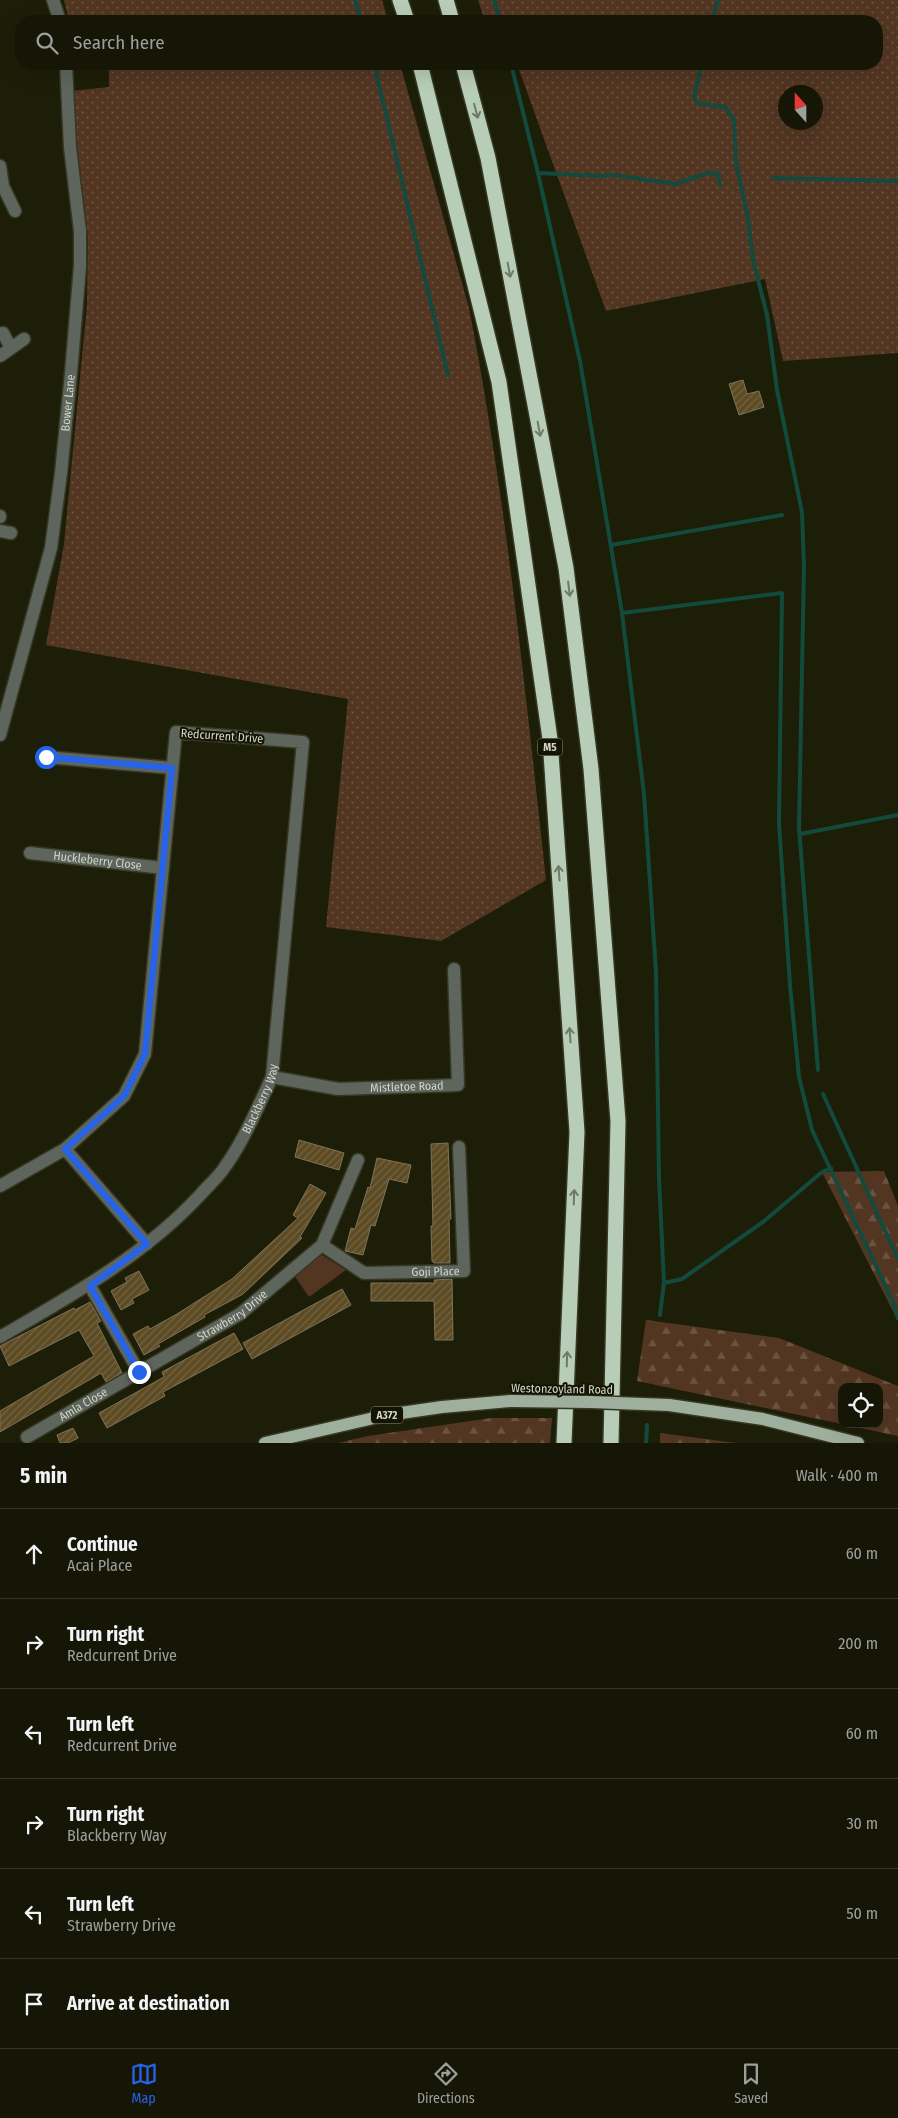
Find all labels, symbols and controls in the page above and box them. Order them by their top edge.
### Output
search box [15,15,883,70]
icon: search [33,29,61,57]
text: Search here [73,31,165,54]
north arrow [778,85,823,130]
one-way arrow [472,102,481,118]
one-way arrow [505,261,514,277]
street label: Bower Lane [58,374,78,432]
one-way arrow [535,421,545,437]
one-way arrow [564,581,574,597]
street label: Redcurrent Drive [180,726,264,746]
road number: M5 [538,739,562,756]
route start [35,746,58,769]
street label: Huckleberry Close [53,849,143,873]
one-way arrow [554,865,564,881]
one-way arrow [565,1027,575,1043]
street label: Blackberry Way [239,1063,280,1136]
street label: Mistletoe Road [370,1078,444,1095]
one-way arrow [569,1189,579,1206]
street label: Goji Place [411,1264,460,1279]
street label: Strawberry Drive [195,1287,270,1344]
one-way arrow [563,1352,572,1368]
route end [128,1361,151,1384]
street label: Westonzoyland Road [511,1381,613,1397]
map controls [838,1383,883,1428]
button: locate [838,1383,883,1428]
street label: Amla Close [56,1385,110,1424]
road number: A372 [371,1406,403,1424]
text: 5 min [20,1463,67,1489]
text: Walk · 400 m [796,1466,878,1485]
text: Continue [67,1533,138,1556]
icon: ahead [20,1540,48,1568]
text: 60 m [846,1544,878,1563]
text: Acai Place [67,1556,132,1575]
text: Turn right [67,1623,144,1646]
icon: right [20,1630,48,1658]
text: 200 m [838,1634,878,1653]
text: Redcurrent Drive [67,1646,177,1665]
text: Turn left [67,1713,134,1736]
icon: left [20,1720,48,1748]
text: 60 m [846,1724,878,1743]
text: Redcurrent Drive [67,1736,177,1755]
text: Turn right [67,1803,144,1826]
icon: right [20,1810,48,1838]
text: 30 m [846,1814,878,1833]
text: Blackberry Way [67,1826,167,1845]
text: Turn left [67,1893,134,1916]
icon: left [20,1900,48,1928]
text: 50 m [846,1904,878,1923]
text: Strawberry Drive [67,1916,176,1935]
icon: arrive [20,1990,48,2018]
text: Arrive at destination [67,1992,230,2015]
tab: Map [130,2060,158,2107]
tab: Directions [417,2060,475,2107]
tab: Saved [734,2060,768,2107]

